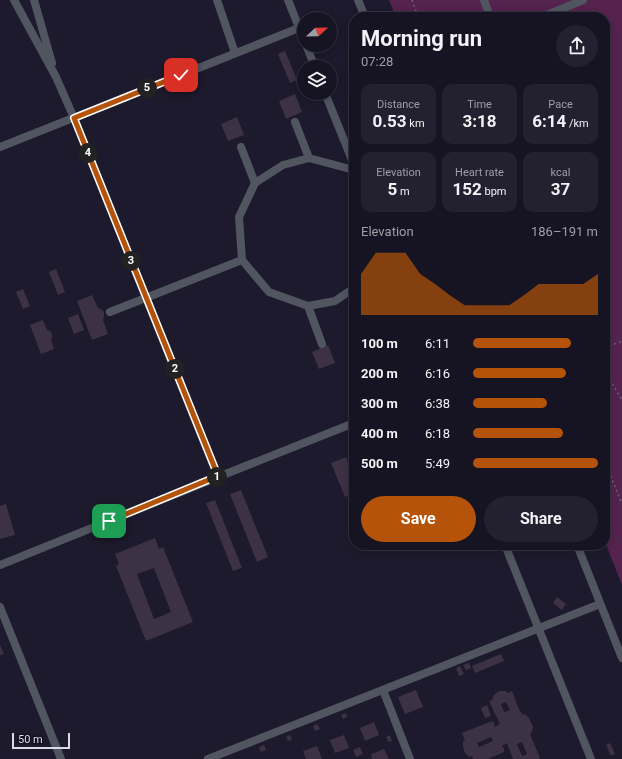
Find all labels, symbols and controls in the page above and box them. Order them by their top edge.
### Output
north arrow [297,12,337,52]
map controls [297,12,337,100]
button: share [556,25,598,67]
text: Morning run [361,26,482,51]
text: 07:28 [361,54,393,69]
pin [164,58,198,92]
button: layers [297,60,337,100]
icon: check [170,64,192,86]
pin: 5 [137,78,157,98]
text: 5 [144,81,150,94]
text: Distance [377,98,420,111]
text: Time [467,98,492,111]
text: Pace [548,98,573,111]
text: 0.53 [372,111,407,131]
text: 3:18 [462,111,497,131]
text: 6:14 [532,111,566,131]
text: km [407,117,425,130]
text: /km [566,117,589,130]
pin: 4 [78,143,98,163]
text: 4 [85,146,91,159]
text: Elevation [376,166,421,179]
text: Heart rate [455,166,504,179]
text: kcal [551,166,570,179]
text: 5 [387,179,397,199]
text: 152 [453,179,482,199]
text: 37 [551,179,570,199]
text: m [397,185,410,198]
text: bpm [482,185,507,198]
text: Elevation [361,224,414,239]
text: 186–191 m [531,224,598,239]
pin: 3 [121,251,141,271]
text: 3 [128,254,134,267]
text: 100 m [361,336,398,351]
text: 6:11 [425,336,450,351]
pin: 2 [165,359,185,379]
text: 2 [172,362,178,375]
text: 200 m [361,366,398,381]
text: 6:16 [425,366,450,381]
text: 300 m [361,396,398,411]
text: 6:38 [425,396,450,411]
text: 400 m [361,426,398,441]
text: 6:18 [425,426,450,441]
text: 500 m [361,456,398,471]
text: 5:49 [425,456,450,471]
pin: 1 [207,467,227,487]
text: 1 [214,470,220,483]
button: Save [361,496,476,542]
button: Share [484,496,598,542]
pin [92,504,126,538]
icon: arrive [98,510,120,532]
scale bar [12,731,70,750]
text: 50 m [18,733,43,746]

